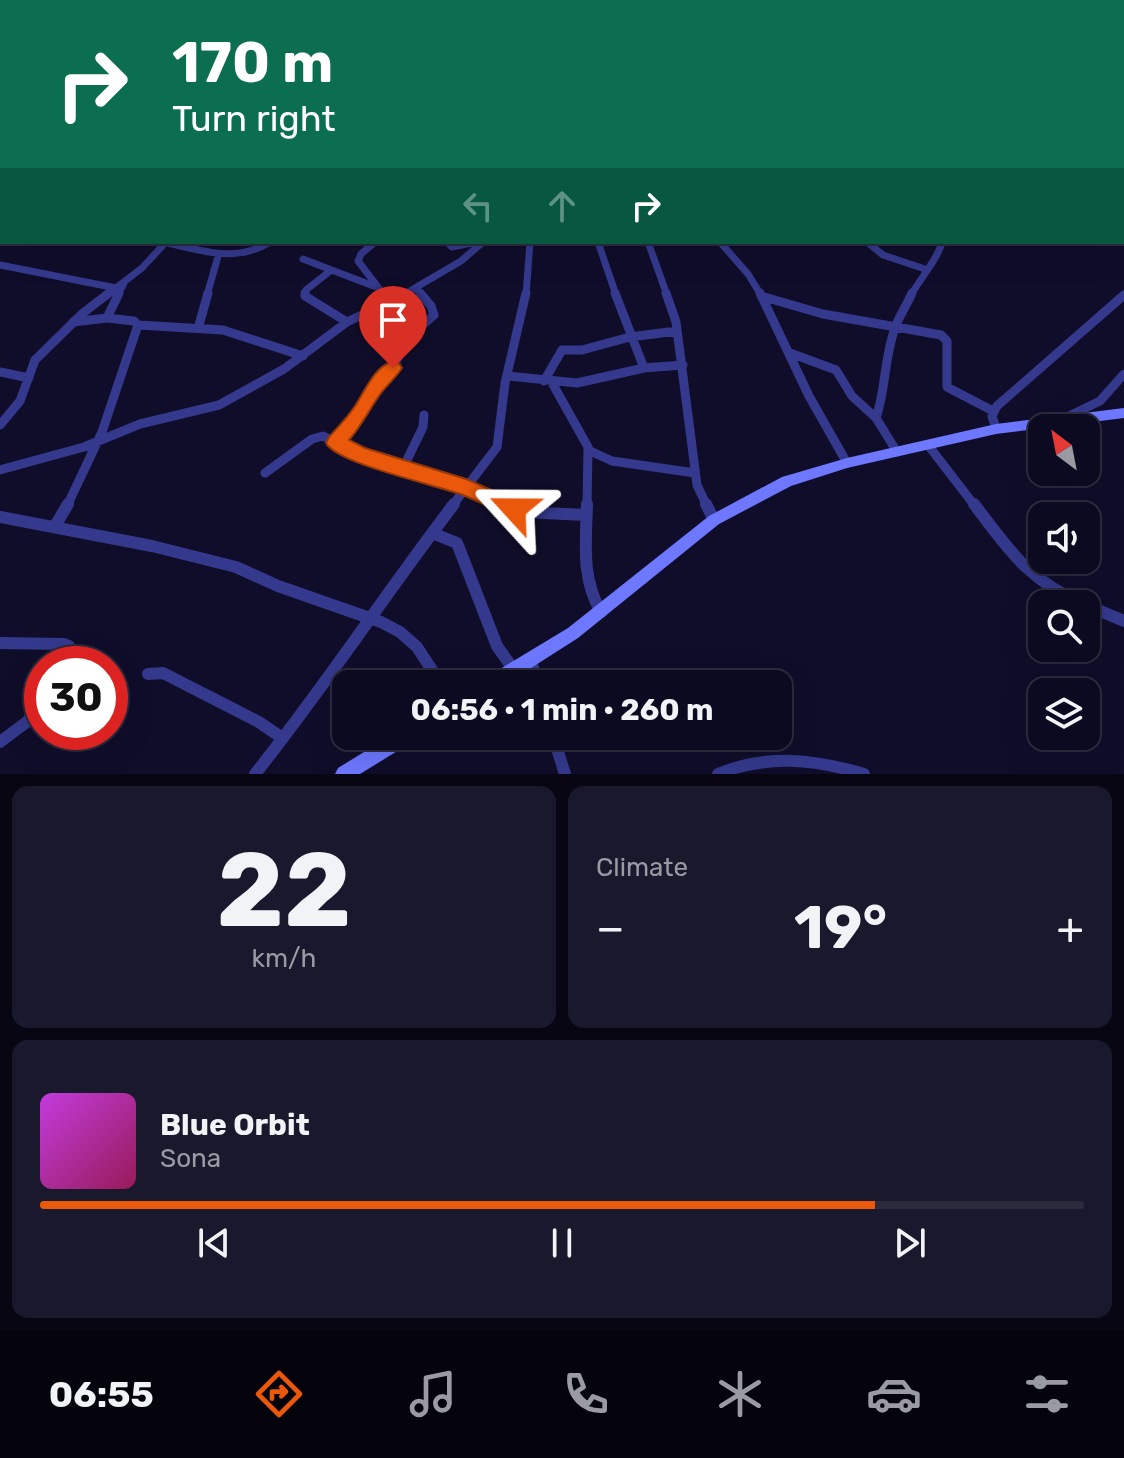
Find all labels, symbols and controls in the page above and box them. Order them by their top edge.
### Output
text: 170 m [172,30,333,96]
icon: right [40,32,144,136]
text: Turn right [172,97,336,140]
icon: left [456,184,500,228]
icon: ahead [540,184,584,228]
icon: right [624,184,668,228]
pin [359,286,427,368]
icon: arrive [371,298,415,342]
north arrow [1028,414,1100,486]
map controls [1028,414,1100,750]
position arrow [472,467,556,551]
button: sound [1028,502,1100,574]
button: search [1028,590,1100,662]
speed limit sign: 30 [24,646,128,750]
button: layers [1028,678,1100,750]
text: 06:56 · 1 min · 260 m [411,692,713,728]
text: 22 [216,829,352,952]
text: Climate [596,852,688,883]
text: 19° [794,892,887,963]
text: − [596,902,625,954]
text: + [1057,902,1084,954]
text: km/h [252,943,316,974]
text: Blue Orbit [160,1107,310,1143]
text: Sona [160,1143,221,1174]
icon: previous [192,1221,236,1265]
icon: pause [540,1221,584,1265]
icon: next [888,1221,932,1265]
icon: directions [251,1366,307,1422]
icon: music [405,1366,461,1422]
icon: phone [558,1366,614,1422]
icon: climate [712,1366,768,1422]
icon: car [866,1366,922,1422]
icon: filters [1019,1366,1075,1422]
text: 06:55 [49,1373,154,1416]

